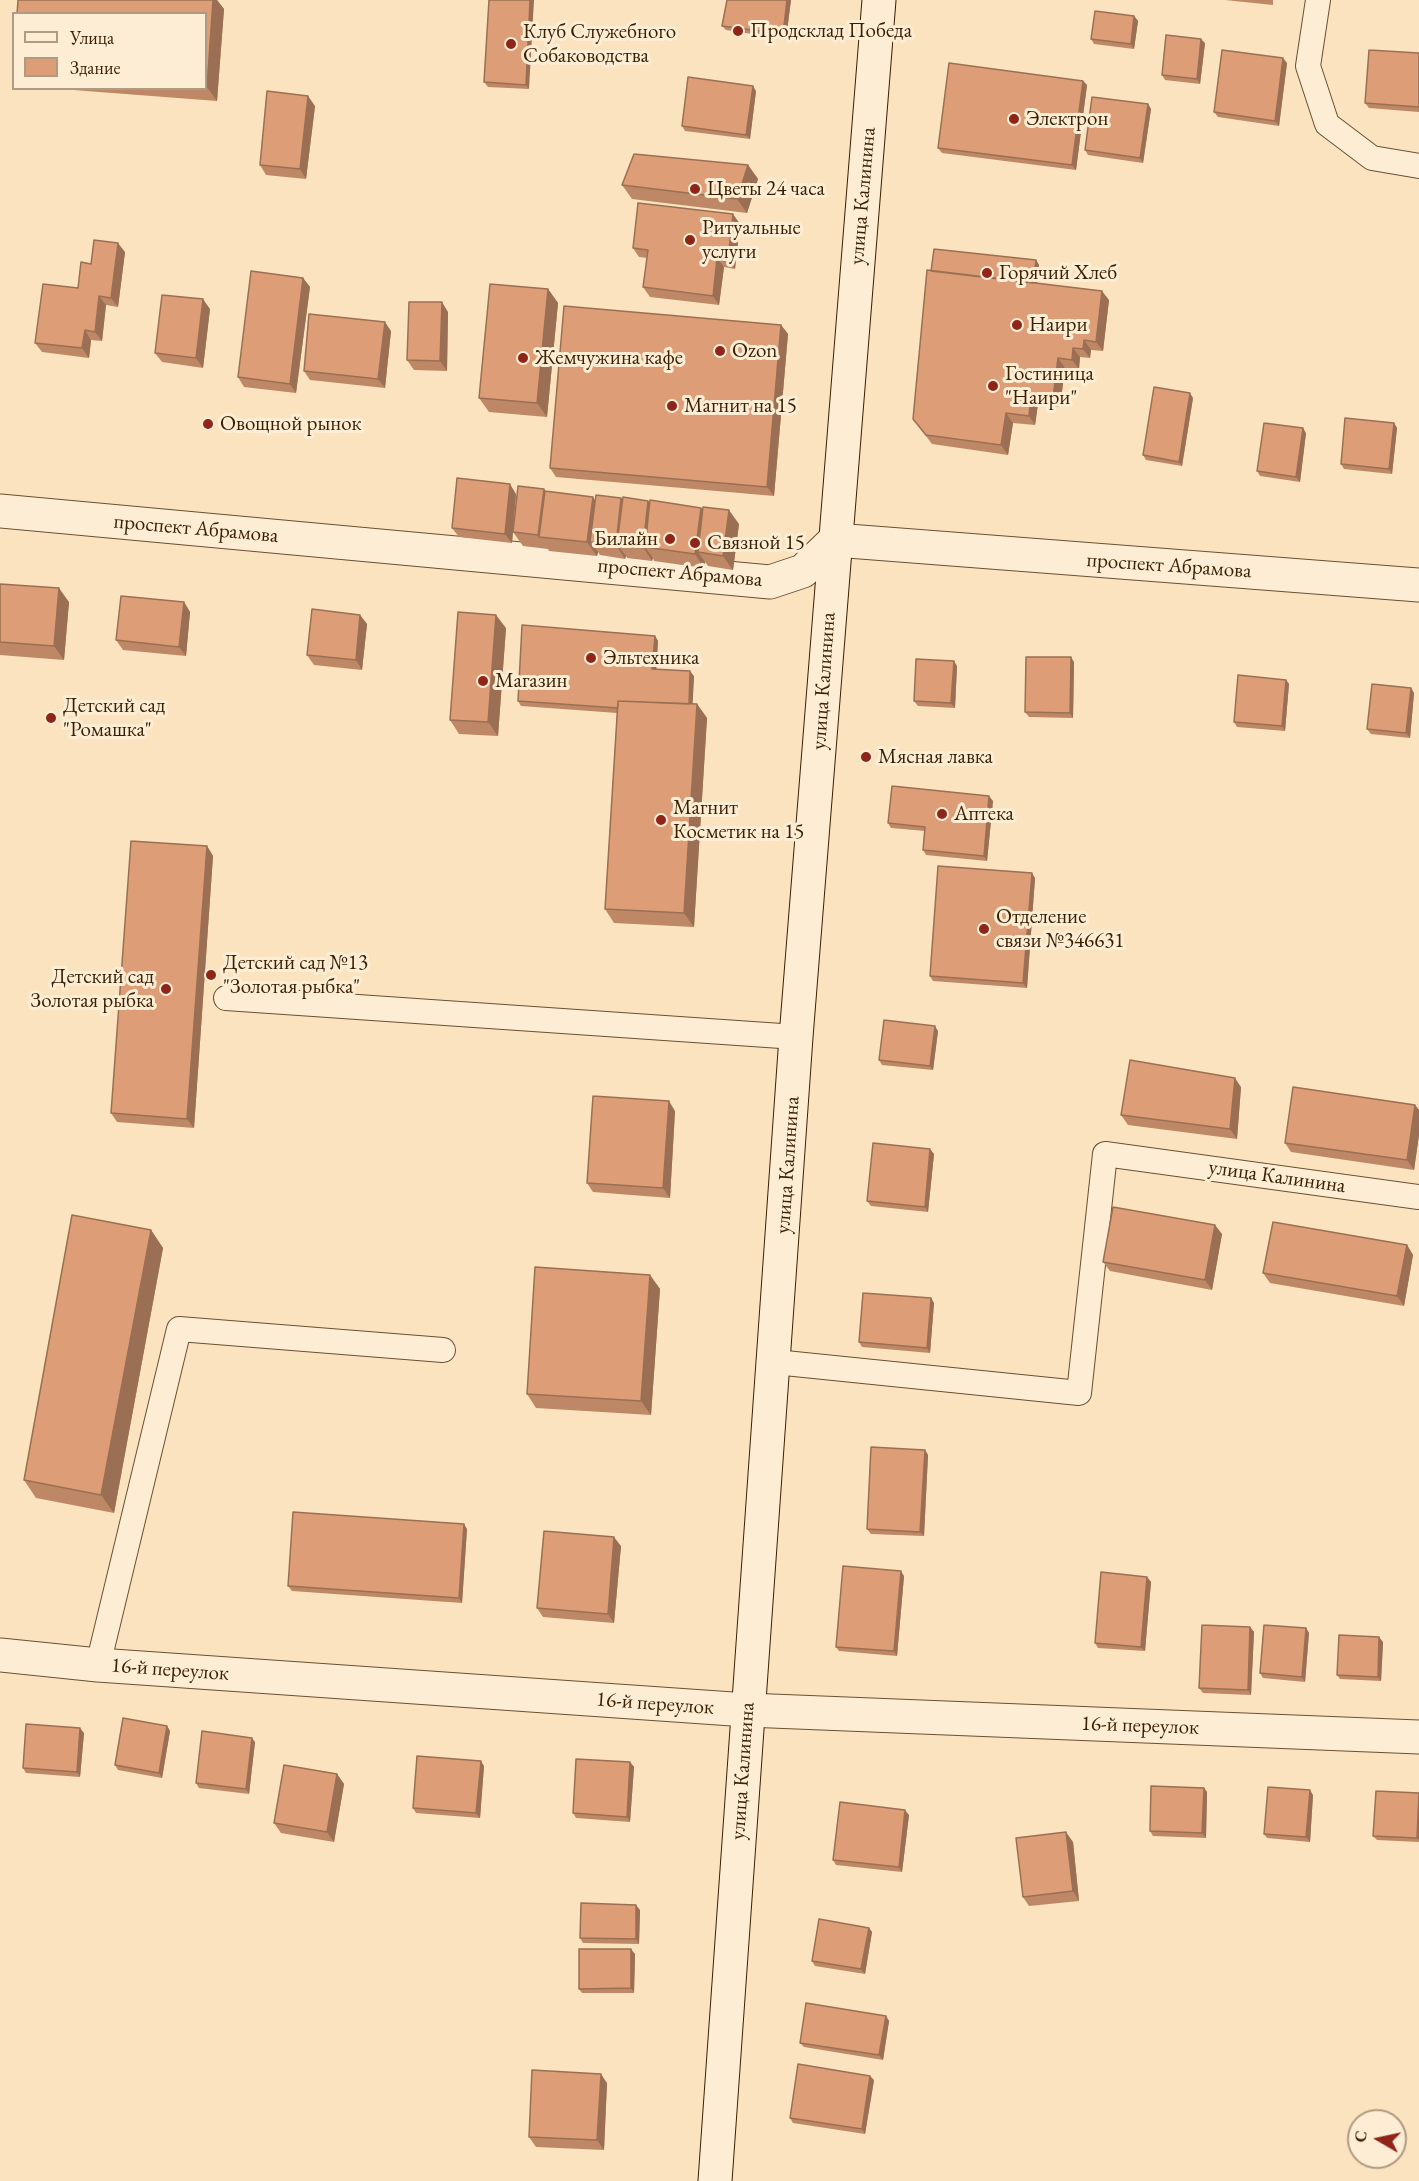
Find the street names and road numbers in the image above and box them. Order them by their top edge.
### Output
street label: улица Калинина [844,126,882,266]
street label: проспект Абрамова [113,509,279,549]
street label: проспект Абрамова [1086,548,1252,584]
street label: проспект Абрамова [597,553,763,593]
street label: улица Калинина [807,611,841,751]
street label: улица Калинина [771,1095,805,1235]
street label: улица Калинина [1207,1155,1347,1199]
street label: 16-й переулок [110,1653,230,1687]
street label: 16-й переулок [595,1687,715,1721]
street label: улица Калинина [726,1701,760,1841]
street label: 16-й переулок [1080,1711,1200,1741]

